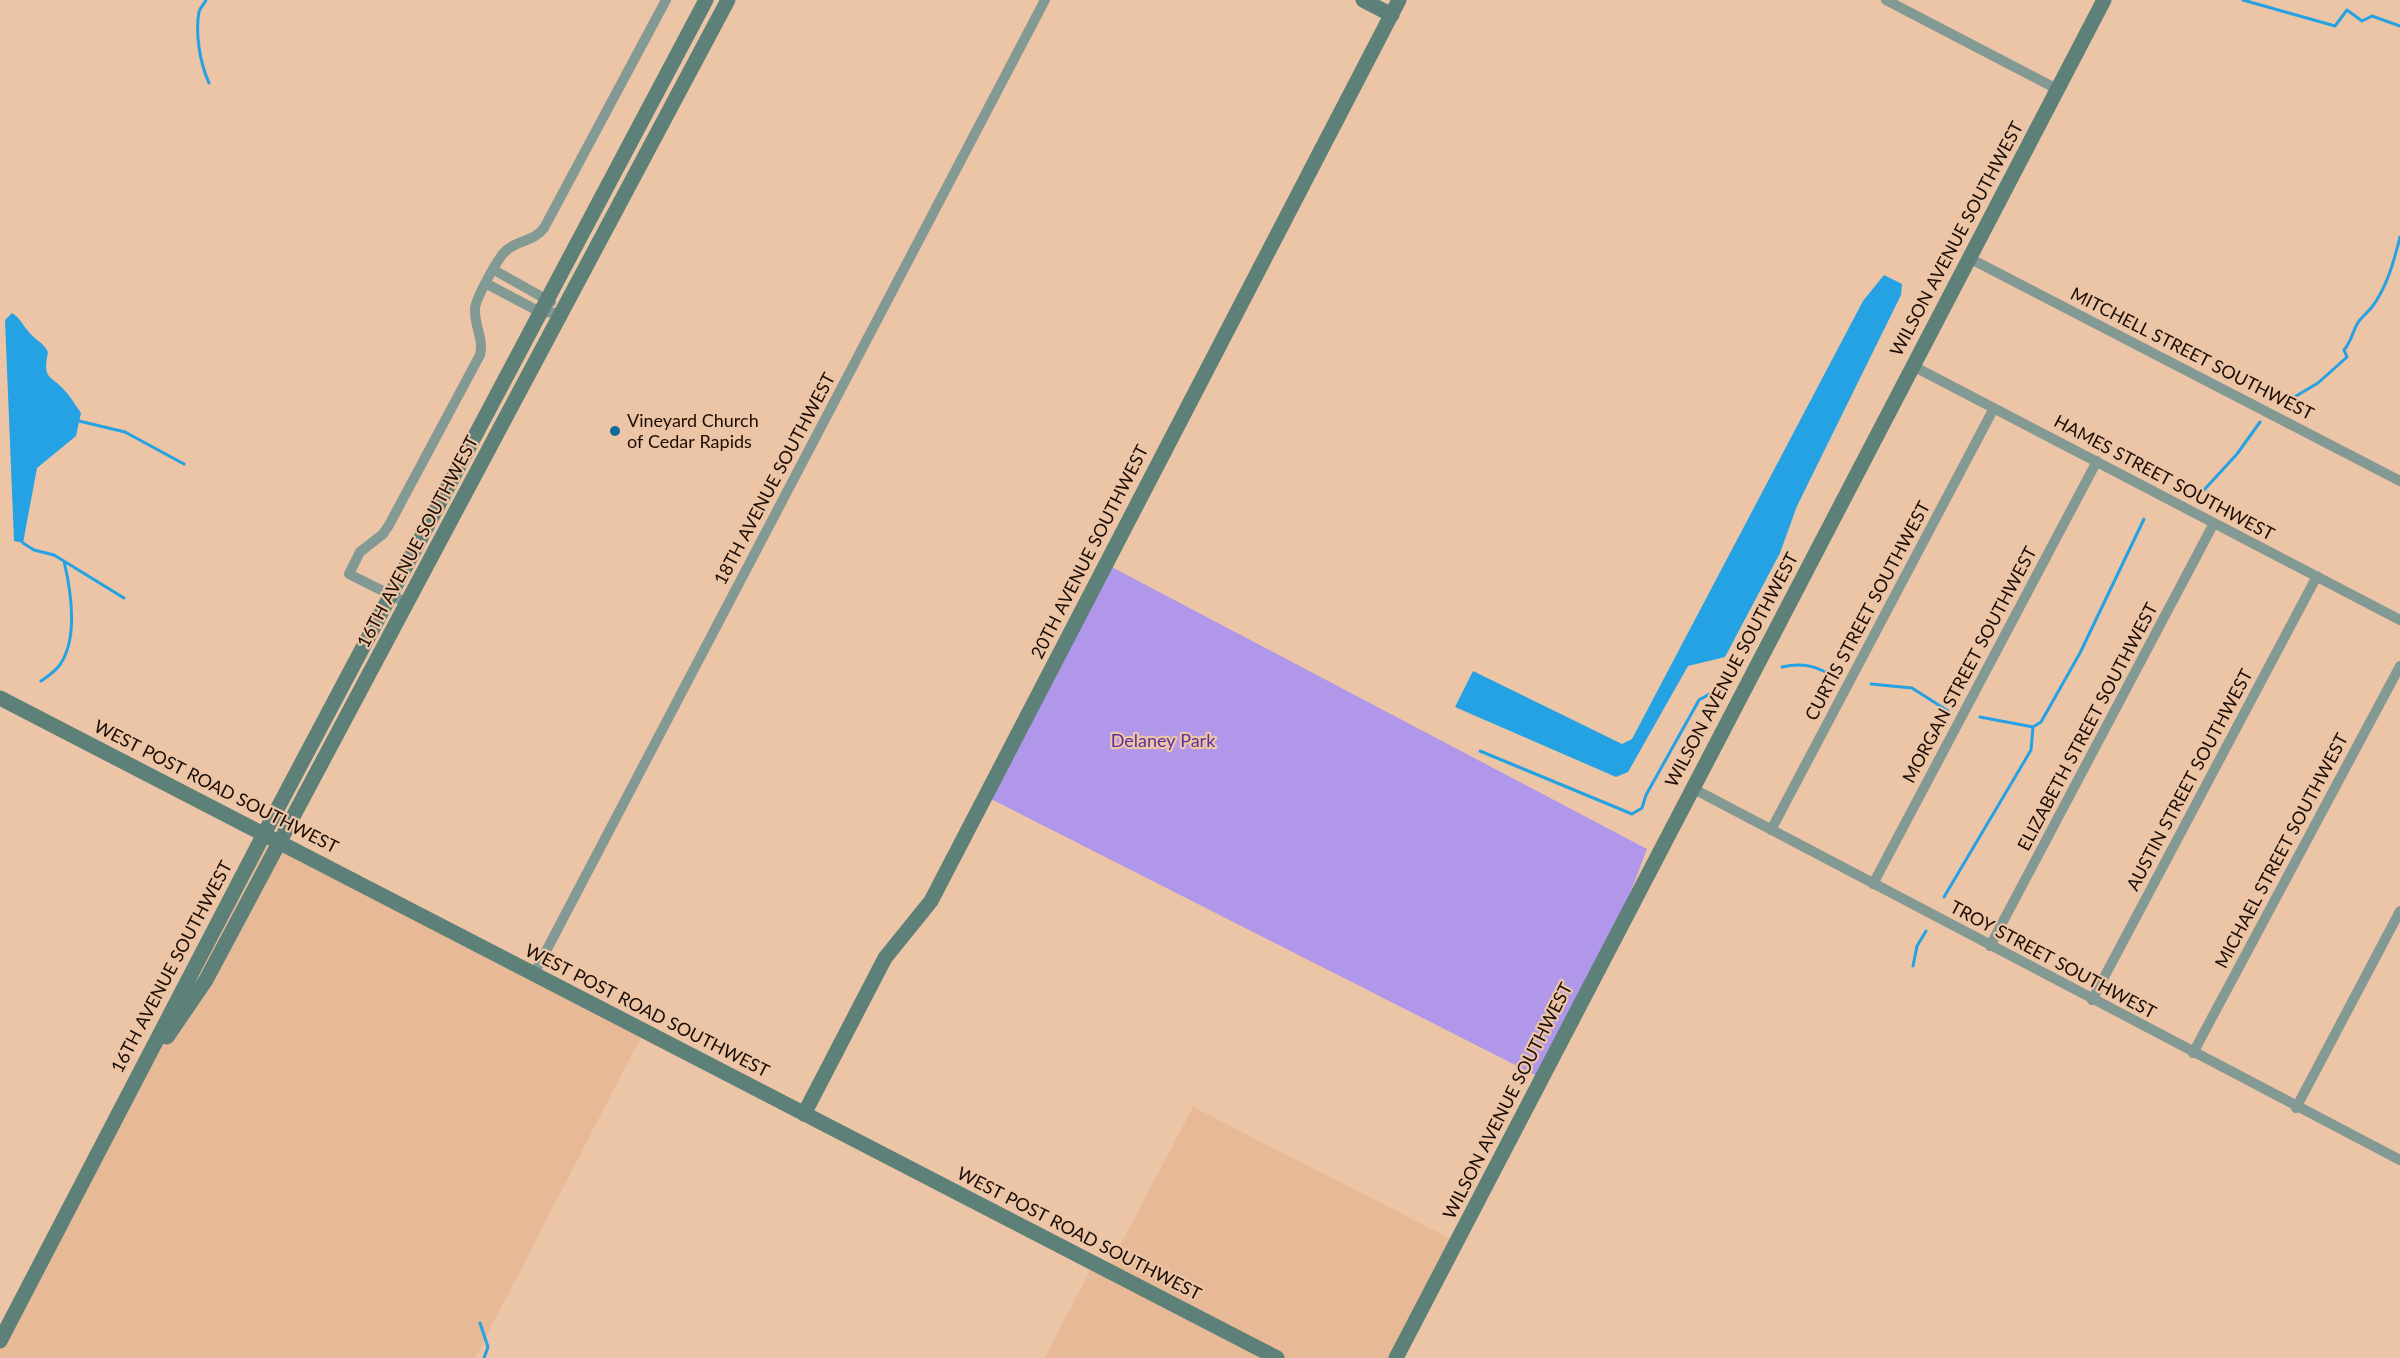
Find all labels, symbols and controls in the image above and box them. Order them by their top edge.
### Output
street label: WILSON AVENUE SOUTHWEST [1886,118,2028,360]
street label: MITCHELL STREET SOUTHWEST [2067,283,2317,425]
street label: 18TH AVENUE SOUTHWEST [710,369,840,589]
place label: Vineyard Church of Cedar Rapids [627,410,759,452]
street label: HAMES STREET SOUTHWEST [2050,411,2278,545]
marker: Vineyard Church of Cedar Rapids [608,424,622,438]
street label: 16TH AVENUE SOUTHWEST [353,432,483,652]
street label: 20TH AVENUE SOUTHWEST [1027,442,1153,662]
street label: CURTIS STREET SOUTHWEST [1801,498,1935,724]
street label: MORGAN STREET SOUTHWEST [1898,543,2042,787]
street label: WILSON AVENUE SOUTHWEST [1661,549,1803,791]
street label: ELIZABETH STREET SOUTHWEST [2013,599,2163,855]
street label: AUSTIN STREET SOUTHWEST [2122,666,2258,894]
street label: WEST POST ROAD SOUTHWEST [90,716,342,858]
park label: Delaney Park [1111,730,1215,752]
street label: MICHAEL STREET SOUTHWEST [2211,730,2353,972]
street label: 16TH AVENUE SOUTHWEST [107,857,237,1077]
street label: TROY STREET SOUTHWEST [1946,896,2160,1024]
street label: WEST POST ROAD SOUTHWEST [521,940,773,1082]
street label: WILSON AVENUE SOUTHWEST [1439,979,1577,1223]
street label: WEST POST ROAD SOUTHWEST [953,1163,1205,1305]

